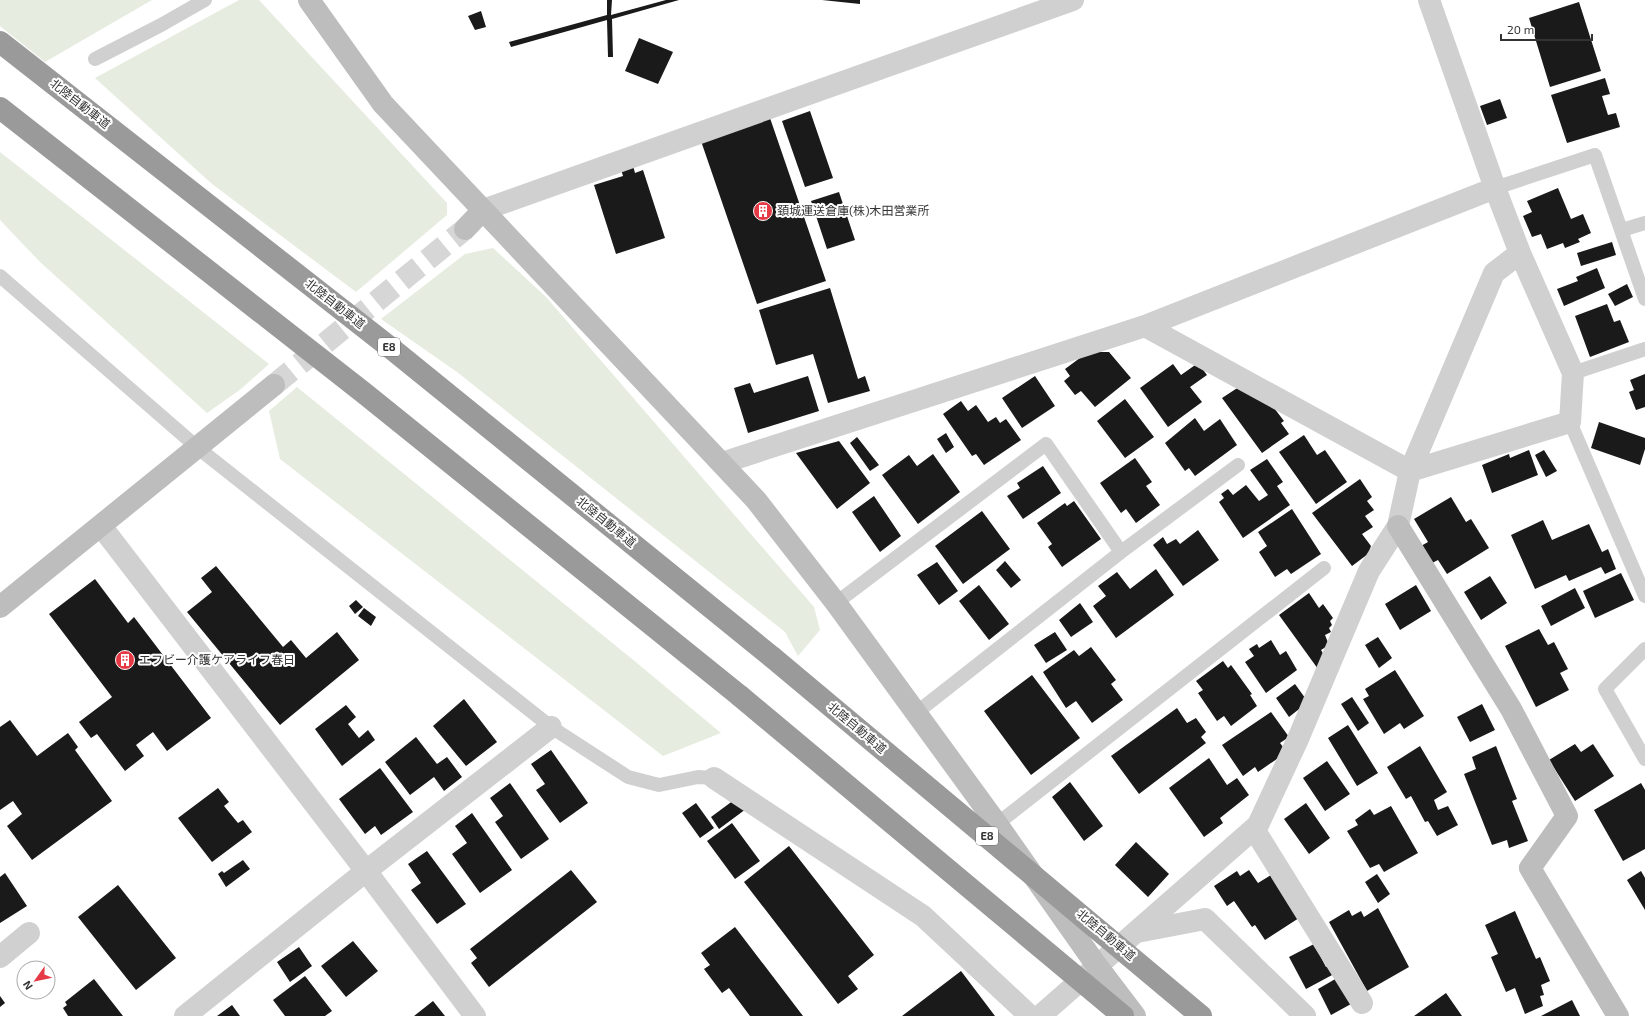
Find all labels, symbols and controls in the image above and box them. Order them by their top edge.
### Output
scale bar [1501,16,1592,42]
text: 20 m [1507,22,1534,36]
street label: 北陸自動車道 [48,76,113,131]
building icon: 頚城運送倉庫(株)木田営業所 [752,200,774,222]
place label: 頚城運送倉庫(株)木田営業所 [777,203,930,217]
street label: 北陸自動車道 [303,276,368,331]
road number: E8 [378,338,400,356]
street label: 北陸自動車道 [574,493,639,549]
building icon: エフビー介護ケアライフ春日 [114,649,136,671]
place label: エフビー介護ケアライフ春日 [139,652,295,666]
street label: 北陸自動車道 [826,699,890,756]
road number: E8 [976,827,998,845]
street label: 北陸自動車道 [1075,906,1139,963]
north arrow [16,960,56,1000]
text: N [20,979,35,993]

